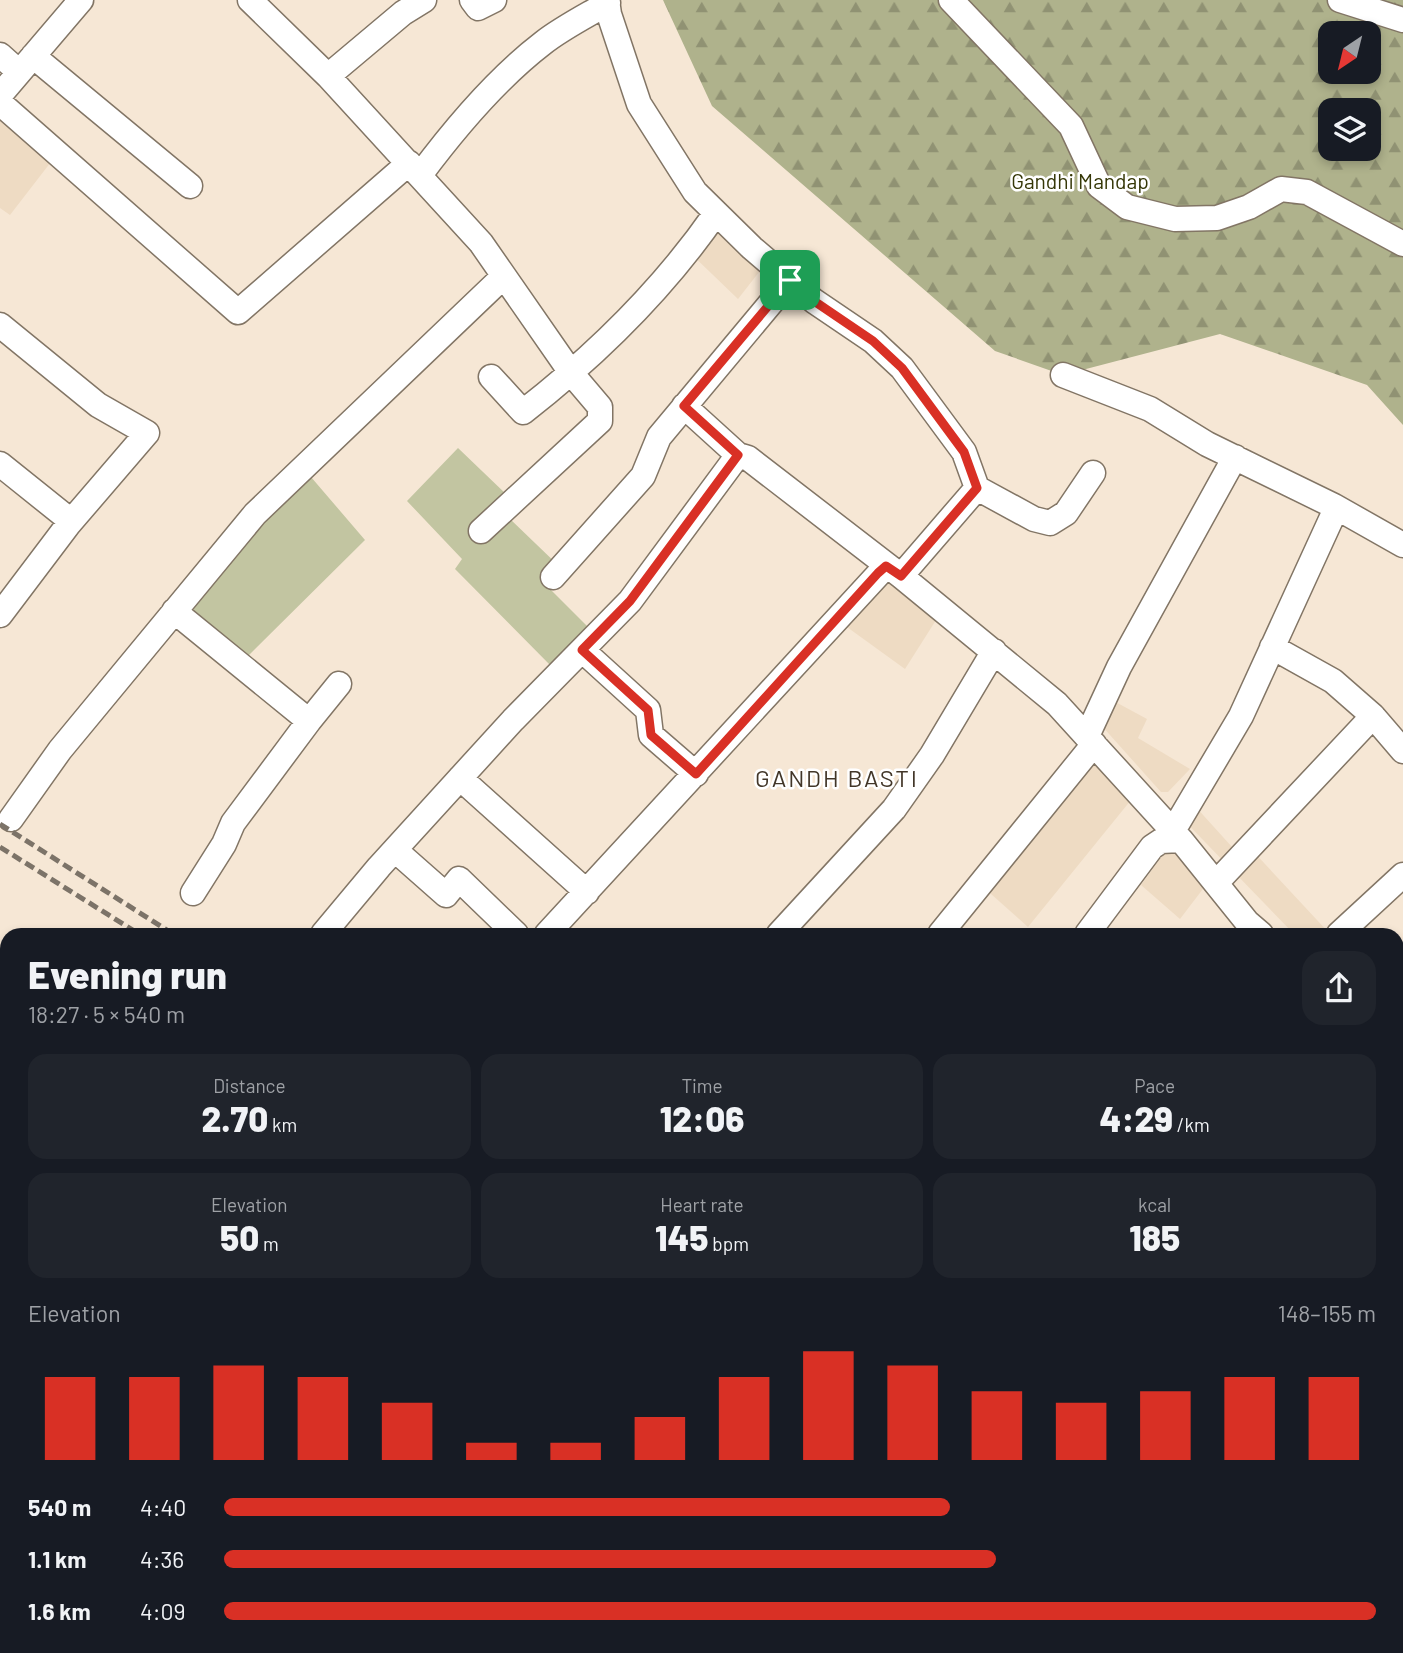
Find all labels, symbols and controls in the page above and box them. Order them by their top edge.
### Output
north arrow [1318,21,1381,84]
map controls [1318,21,1381,161]
button: layers [1318,98,1381,161]
park label: Gandhi Mandap [1011,168,1149,193]
pin [760,250,820,310]
icon: arrive [771,261,809,299]
district label: GANDH BASTI [755,763,919,792]
text: Evening run [28,951,227,997]
button: share [1302,951,1376,1025]
text: 18:27 · 5 × 540 m [28,1000,185,1028]
text: Distance [213,1074,286,1097]
text: Time [681,1074,723,1097]
text: Pace [1134,1074,1175,1097]
text: 2.70 [201,1097,268,1139]
text: 12:06 [660,1097,744,1139]
text: 4:29 [1100,1097,1173,1139]
text: km [268,1113,297,1136]
text: /km [1173,1113,1210,1136]
text: Elevation [211,1193,288,1216]
text: Heart rate [660,1193,744,1216]
text: kcal [1138,1193,1171,1216]
text: 50 [220,1216,259,1258]
text: 145 [655,1216,709,1258]
text: 185 [1129,1216,1180,1258]
text: m [259,1232,279,1255]
text: bpm [709,1232,749,1255]
text: Elevation [28,1299,121,1327]
text: 148–155 m [1278,1299,1376,1327]
text: 540 m [28,1493,91,1521]
text: 4:40 [140,1493,186,1521]
text: 1.1 km [28,1545,87,1573]
text: 4:36 [140,1545,184,1573]
text: 1.6 km [28,1597,91,1625]
text: 4:09 [140,1597,185,1625]

